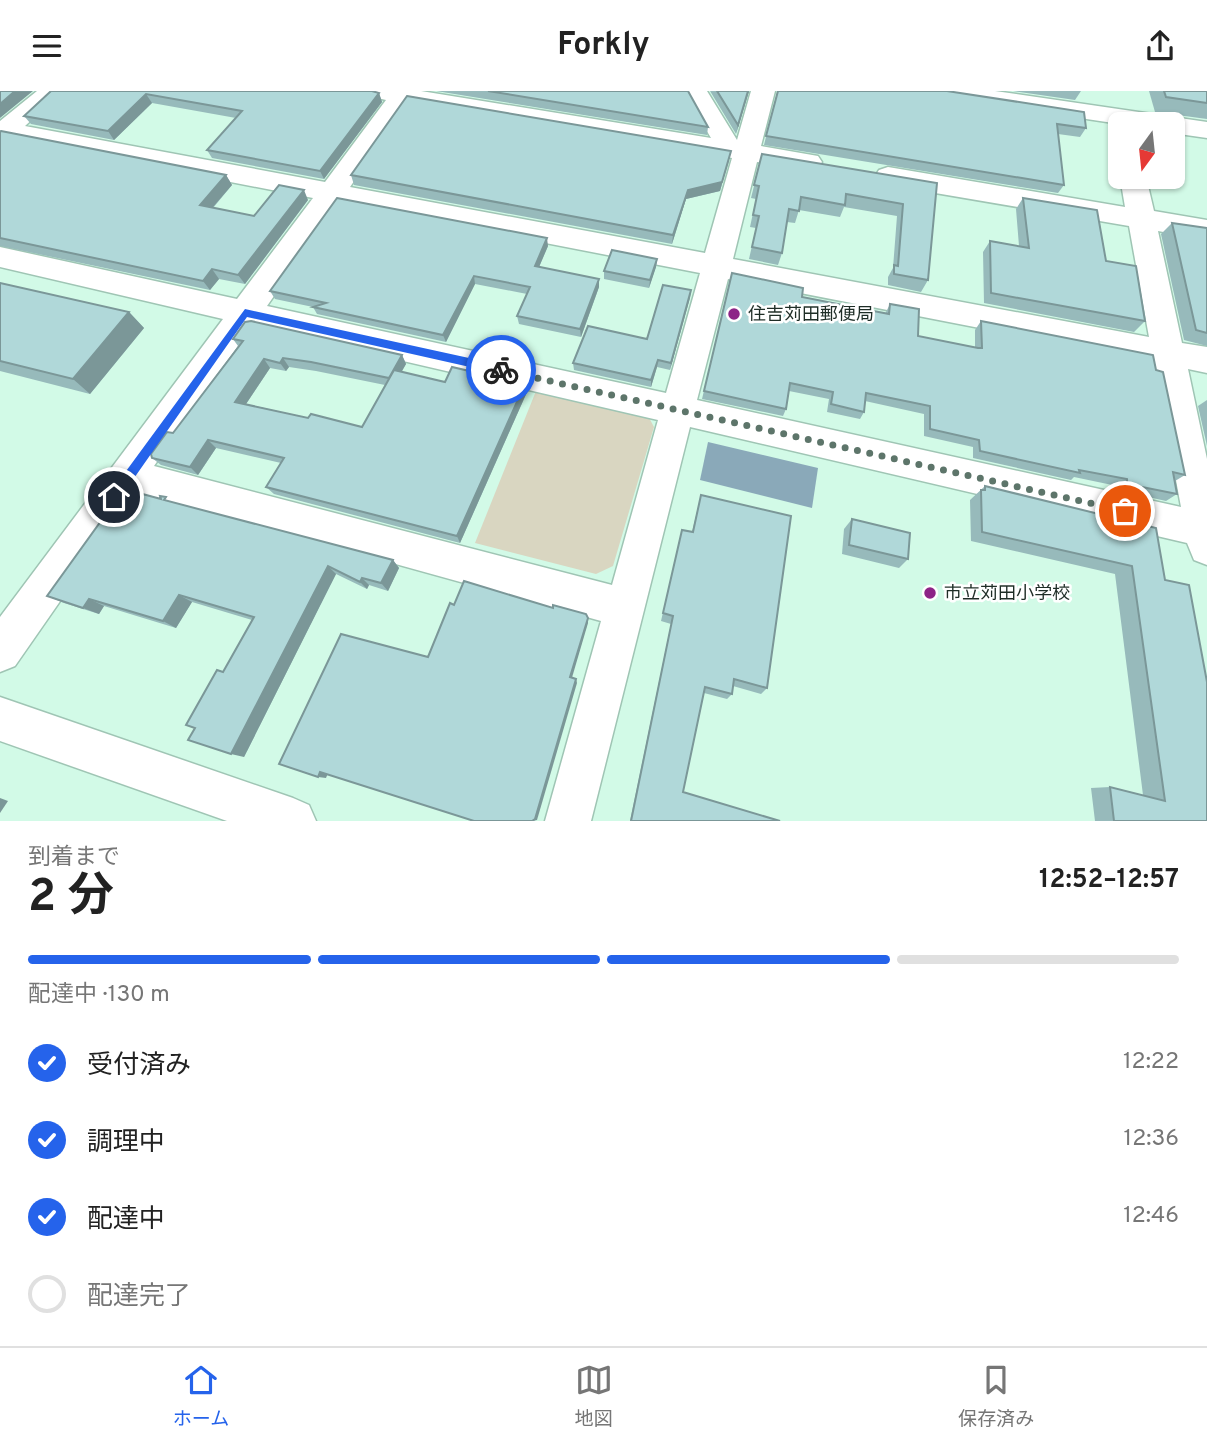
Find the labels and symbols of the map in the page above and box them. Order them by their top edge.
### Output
north arrow [1108,112,1185,189]
place label: 住吉苅田郵便局 [748,304,874,327]
marker: 住吉苅田郵便局 [726,306,742,322]
courier [466,335,536,405]
pin [84,467,144,527]
pin [1095,481,1155,541]
place label: 市立苅田小学校 [944,583,1070,606]
marker: 市立苅田小学校 [922,585,938,601]

